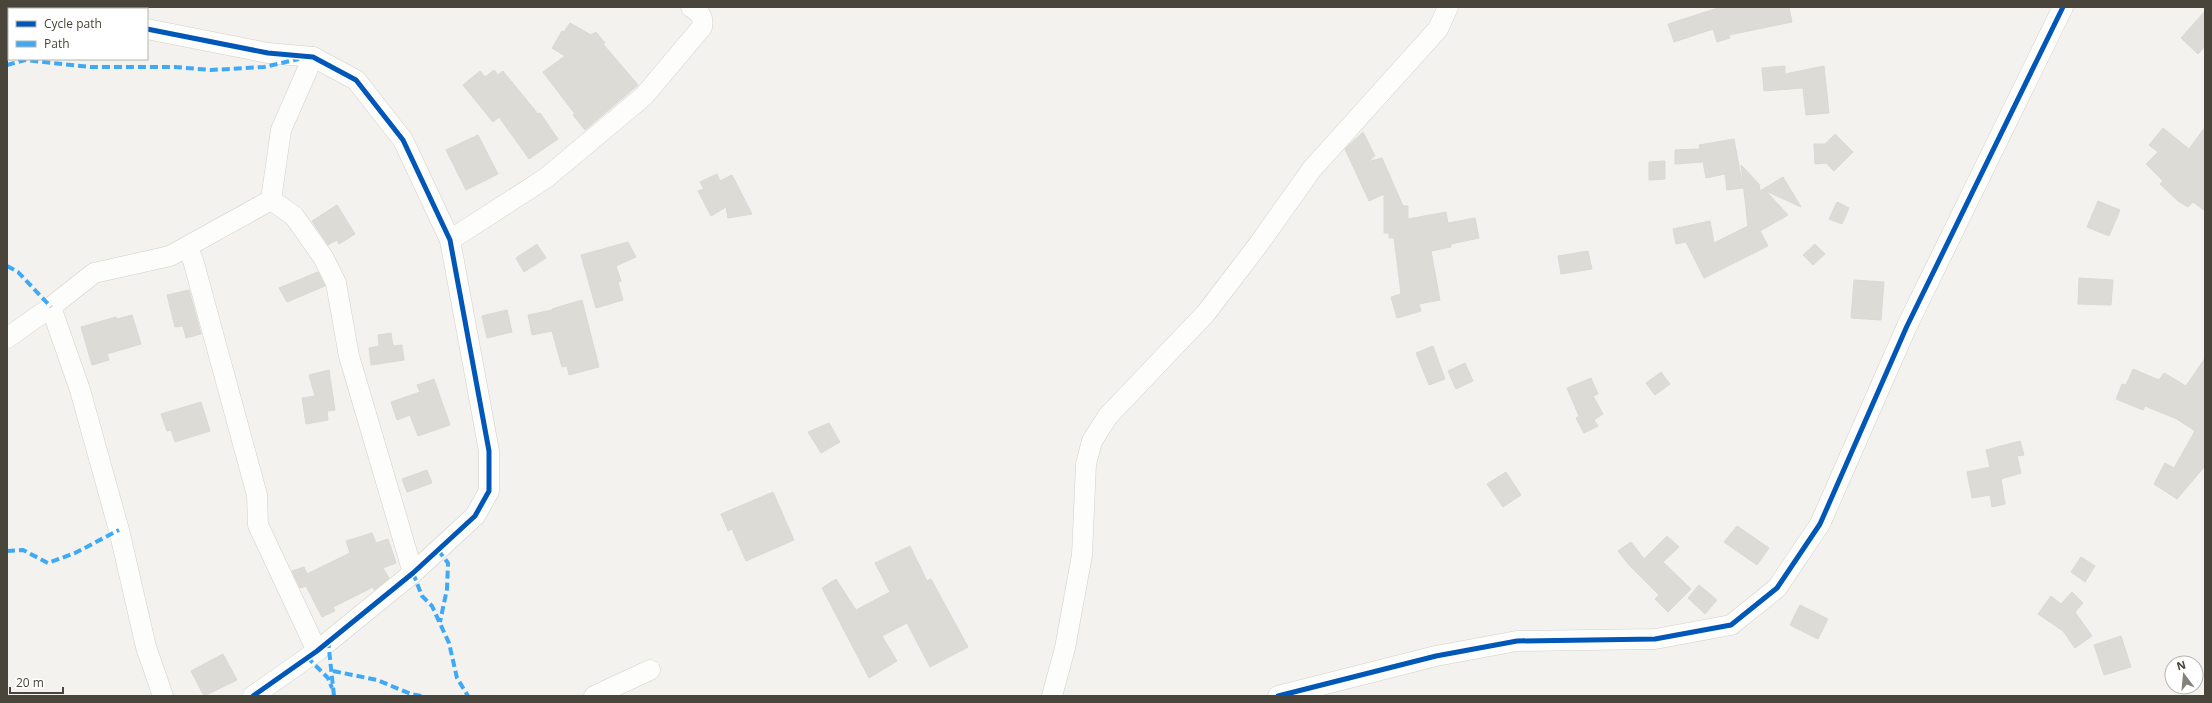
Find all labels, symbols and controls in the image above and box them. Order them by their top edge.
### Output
legend [8,8,148,60]
text: Cycle path [44,15,102,32]
text: Path [44,35,70,52]
north arrow [2164,655,2204,695]
text: N [2175,656,2187,673]
scale bar [10,669,63,695]
text: 20 m [16,674,44,691]

